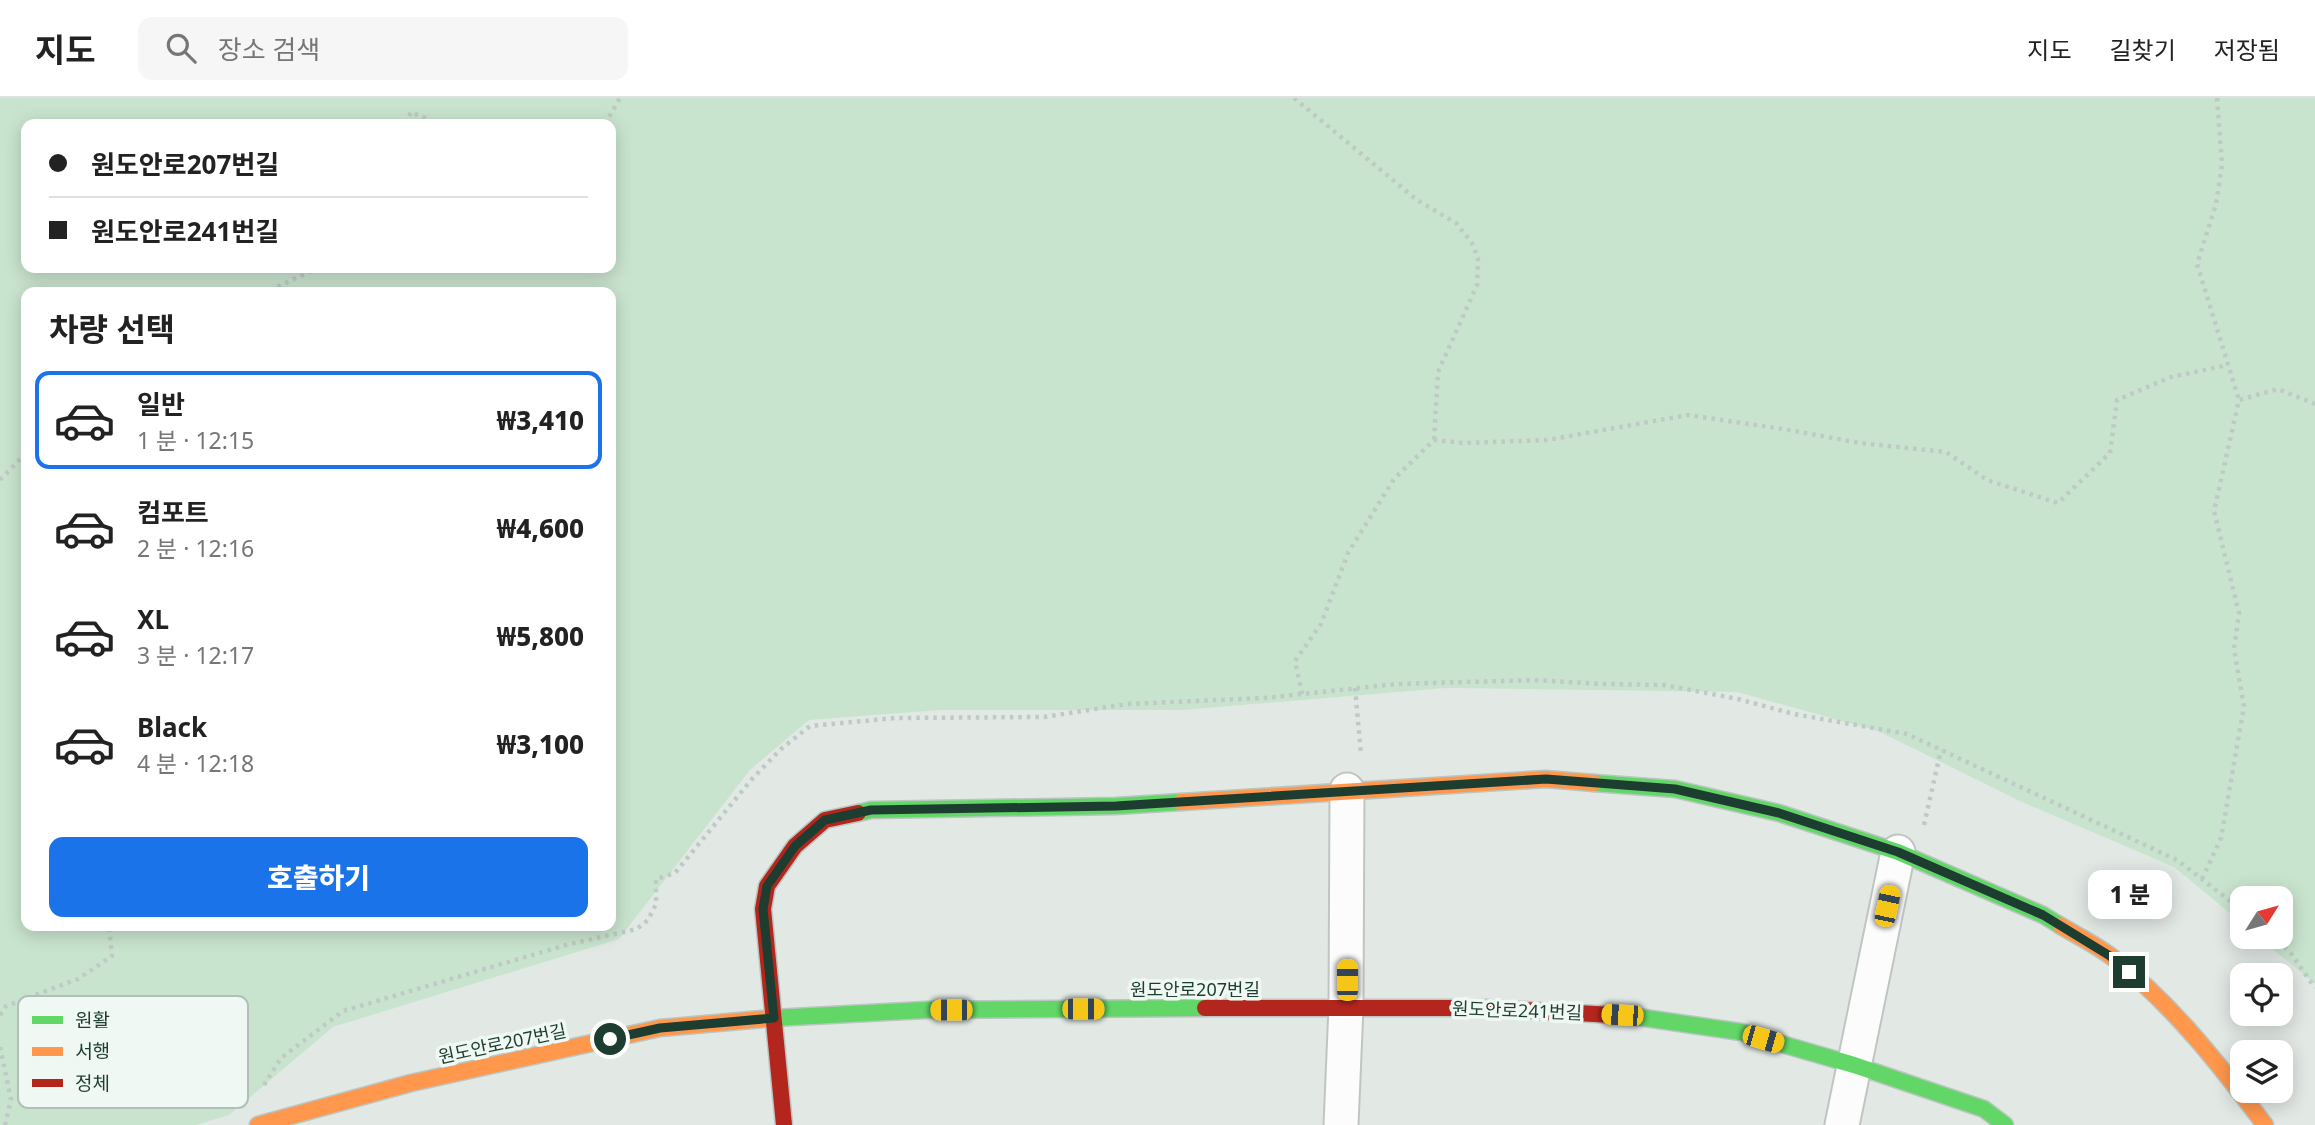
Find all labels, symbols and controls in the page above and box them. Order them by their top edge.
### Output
search box [138,17,628,80]
text: 지도 [35,27,96,72]
icon: search [162,29,200,67]
text: 장소 검색 [218,31,320,67]
text: 지도 [2027,33,2072,66]
text: 길찾기 [2110,33,2176,66]
text: 저장됨 [2214,33,2280,66]
text: 원도안로207번길 [91,146,279,182]
text: 원도안로241번길 [91,213,279,249]
text: 차량 선택 [49,307,175,350]
text: 일반 [137,386,185,422]
icon: car [53,389,116,452]
text: ₩3,410 [496,402,584,438]
text: 1 분 · 12:15 [137,424,254,456]
text: 컴포트 [137,494,209,530]
icon: car [53,497,116,560]
text: ₩4,600 [496,510,584,546]
text: 2 분 · 12:16 [137,532,254,564]
text: XL [137,601,169,637]
icon: car [53,605,116,668]
text: ₩5,800 [496,618,584,654]
text: 3 분 · 12:17 [137,639,254,671]
text: Black [137,709,207,745]
icon: car [53,713,116,776]
text: ₩3,100 [496,726,584,762]
text: 4 분 · 12:18 [137,747,254,779]
button: 호출하기 [49,837,588,917]
callout: 1 분 [2087,870,2171,920]
text: 1 분 [2110,878,2150,910]
car [1873,883,1902,929]
north arrow [2230,886,2292,948]
map controls [2230,886,2293,1103]
route end [2113,956,2145,988]
car [1337,959,1358,1001]
button: locate [2230,963,2293,1026]
street label: 원도안로207번길 [1130,977,1260,1001]
legend [18,996,248,1108]
street label: 원도안로241번길 [1451,996,1583,1024]
car [1063,999,1105,1020]
car [931,1000,973,1021]
car [1601,1003,1644,1027]
text: 원활 [75,1007,110,1033]
street label: 원도안로207번길 [436,1018,568,1068]
route start [594,1023,626,1055]
car [1740,1023,1787,1055]
text: 서행 [75,1038,110,1064]
button: layers [2230,1040,2293,1103]
text: 정체 [75,1070,110,1096]

